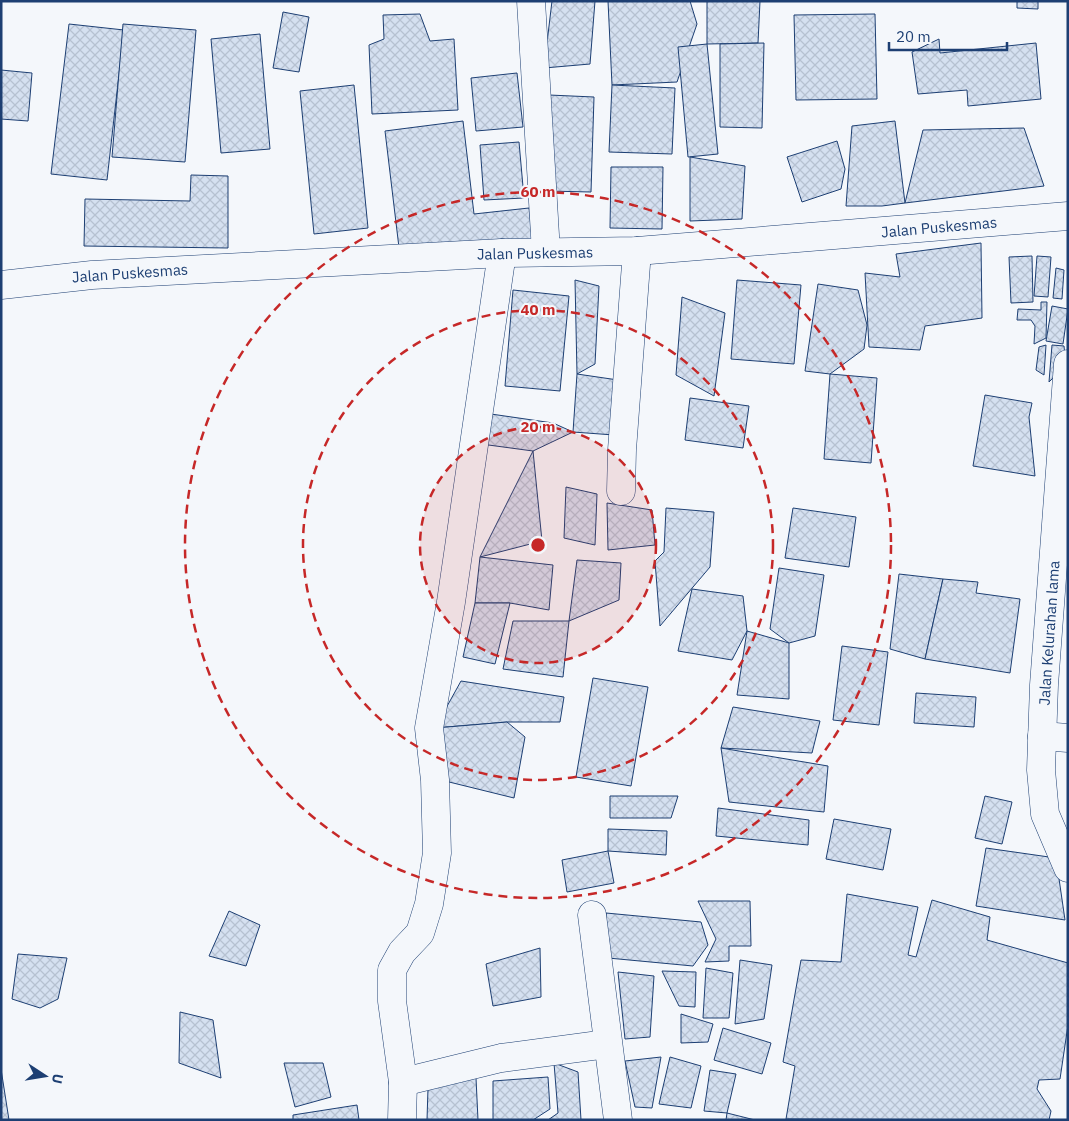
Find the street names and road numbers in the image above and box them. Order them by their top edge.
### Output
street label: Jalan Puskesmas [880,212,998,242]
street label: Jalan Puskesmas [477,242,593,264]
street label: Jalan Puskesmas [71,259,189,287]
street label: Jalan Kelurahan lama [1034,560,1064,706]

